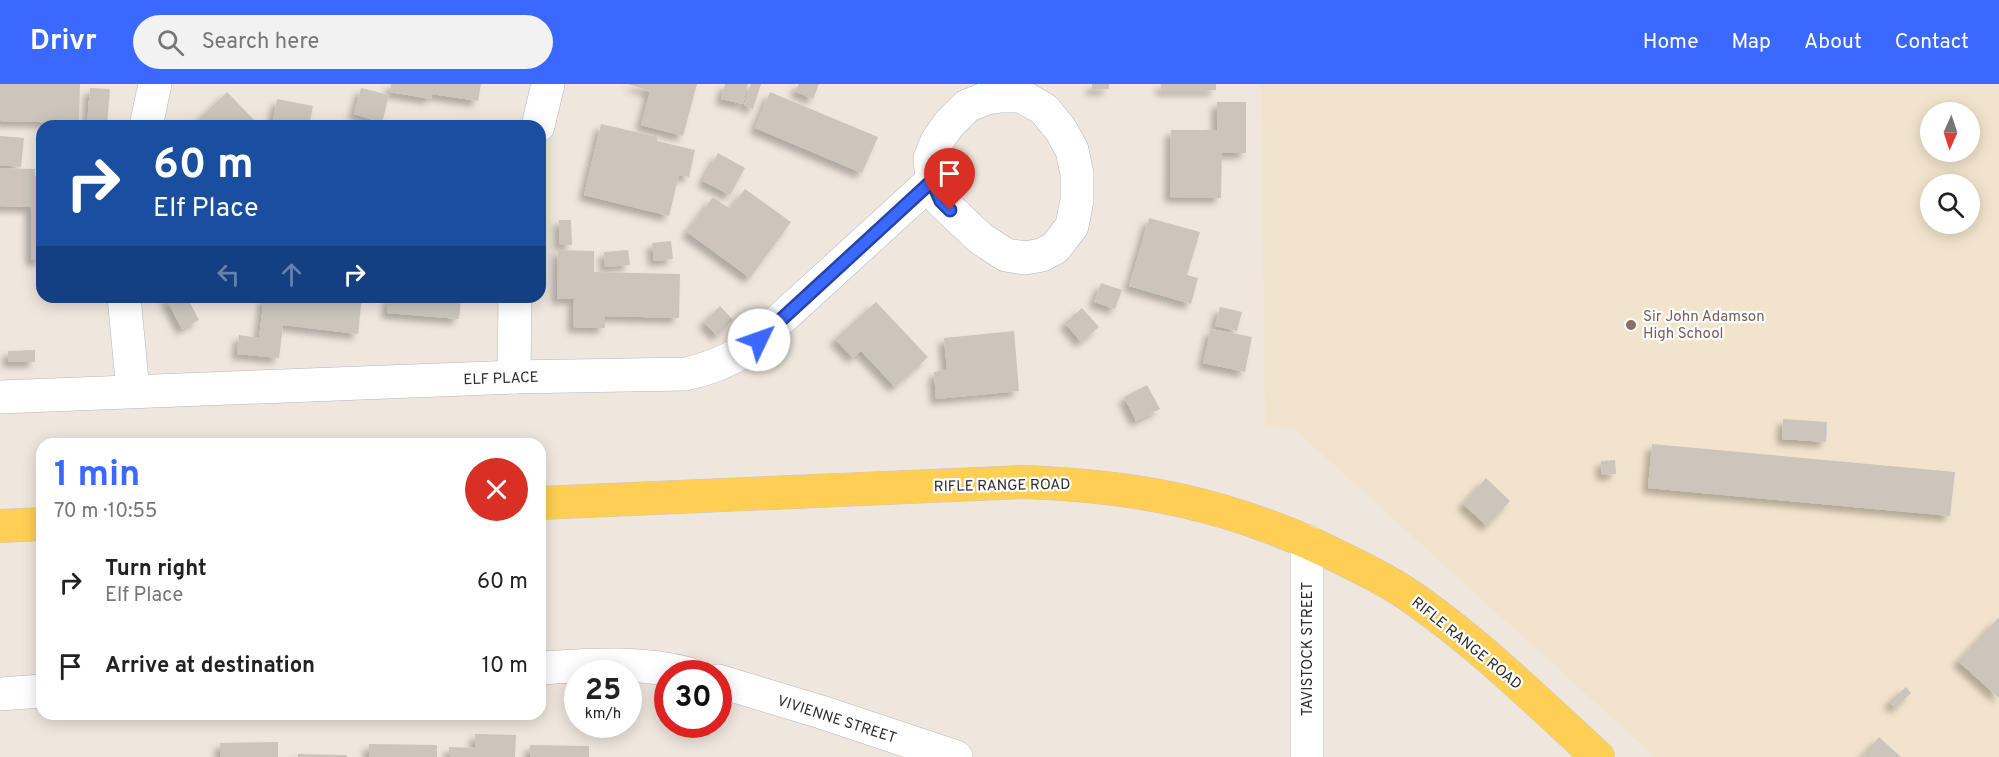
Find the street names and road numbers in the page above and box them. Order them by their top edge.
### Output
street label: ELF PLACE [463,369,539,390]
street label: RIFLE RANGE ROAD [933,476,1071,497]
street label: TAVISTOCK STREET [1299,582,1318,716]
street label: RIFLE RANGE ROAD [1407,594,1525,695]
street label: VIVIENNE STREET [774,692,899,749]

